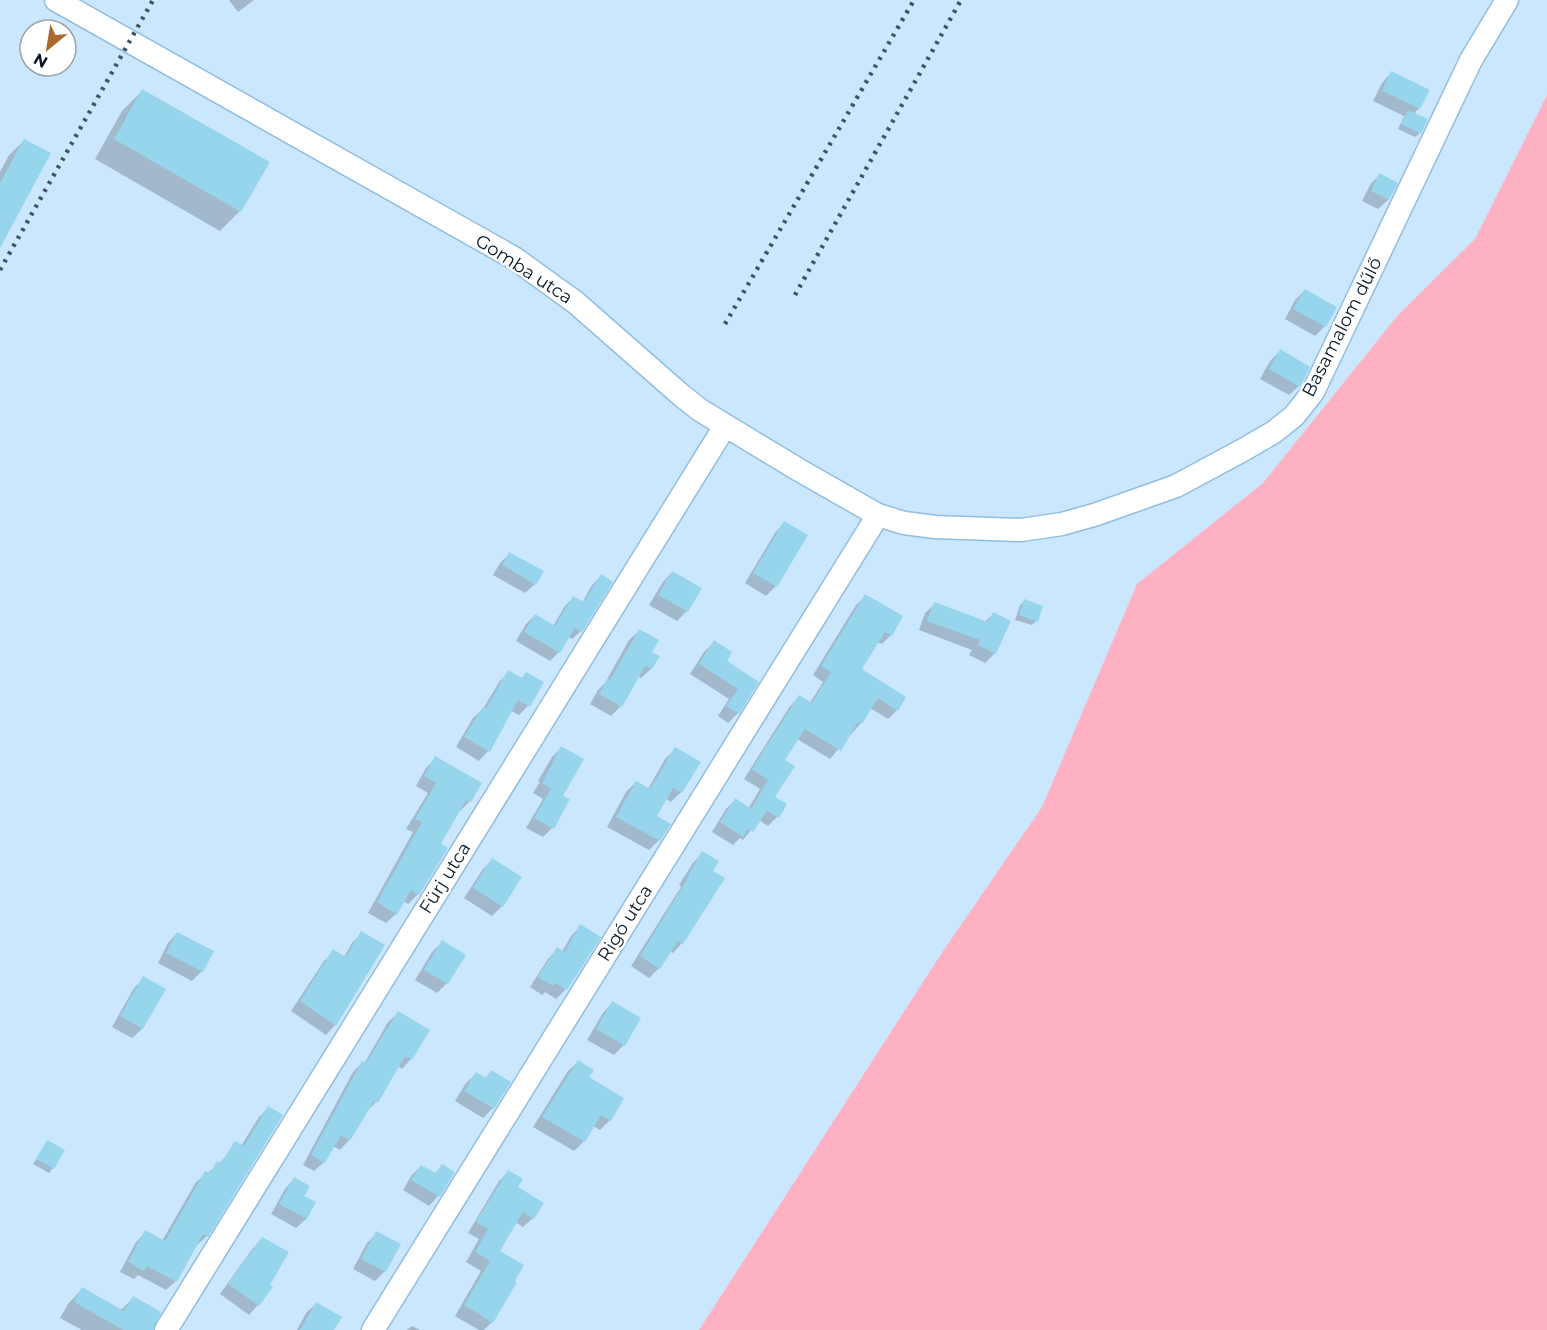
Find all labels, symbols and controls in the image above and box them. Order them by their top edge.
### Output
north arrow [18,18,78,78]
text: N [30,49,51,72]
street label: Gomba utca [471,229,577,309]
street label: Basamalom dűlő [1297,254,1387,400]
street label: Fürj utca [415,838,475,918]
street label: Rigó utca [593,881,657,965]

